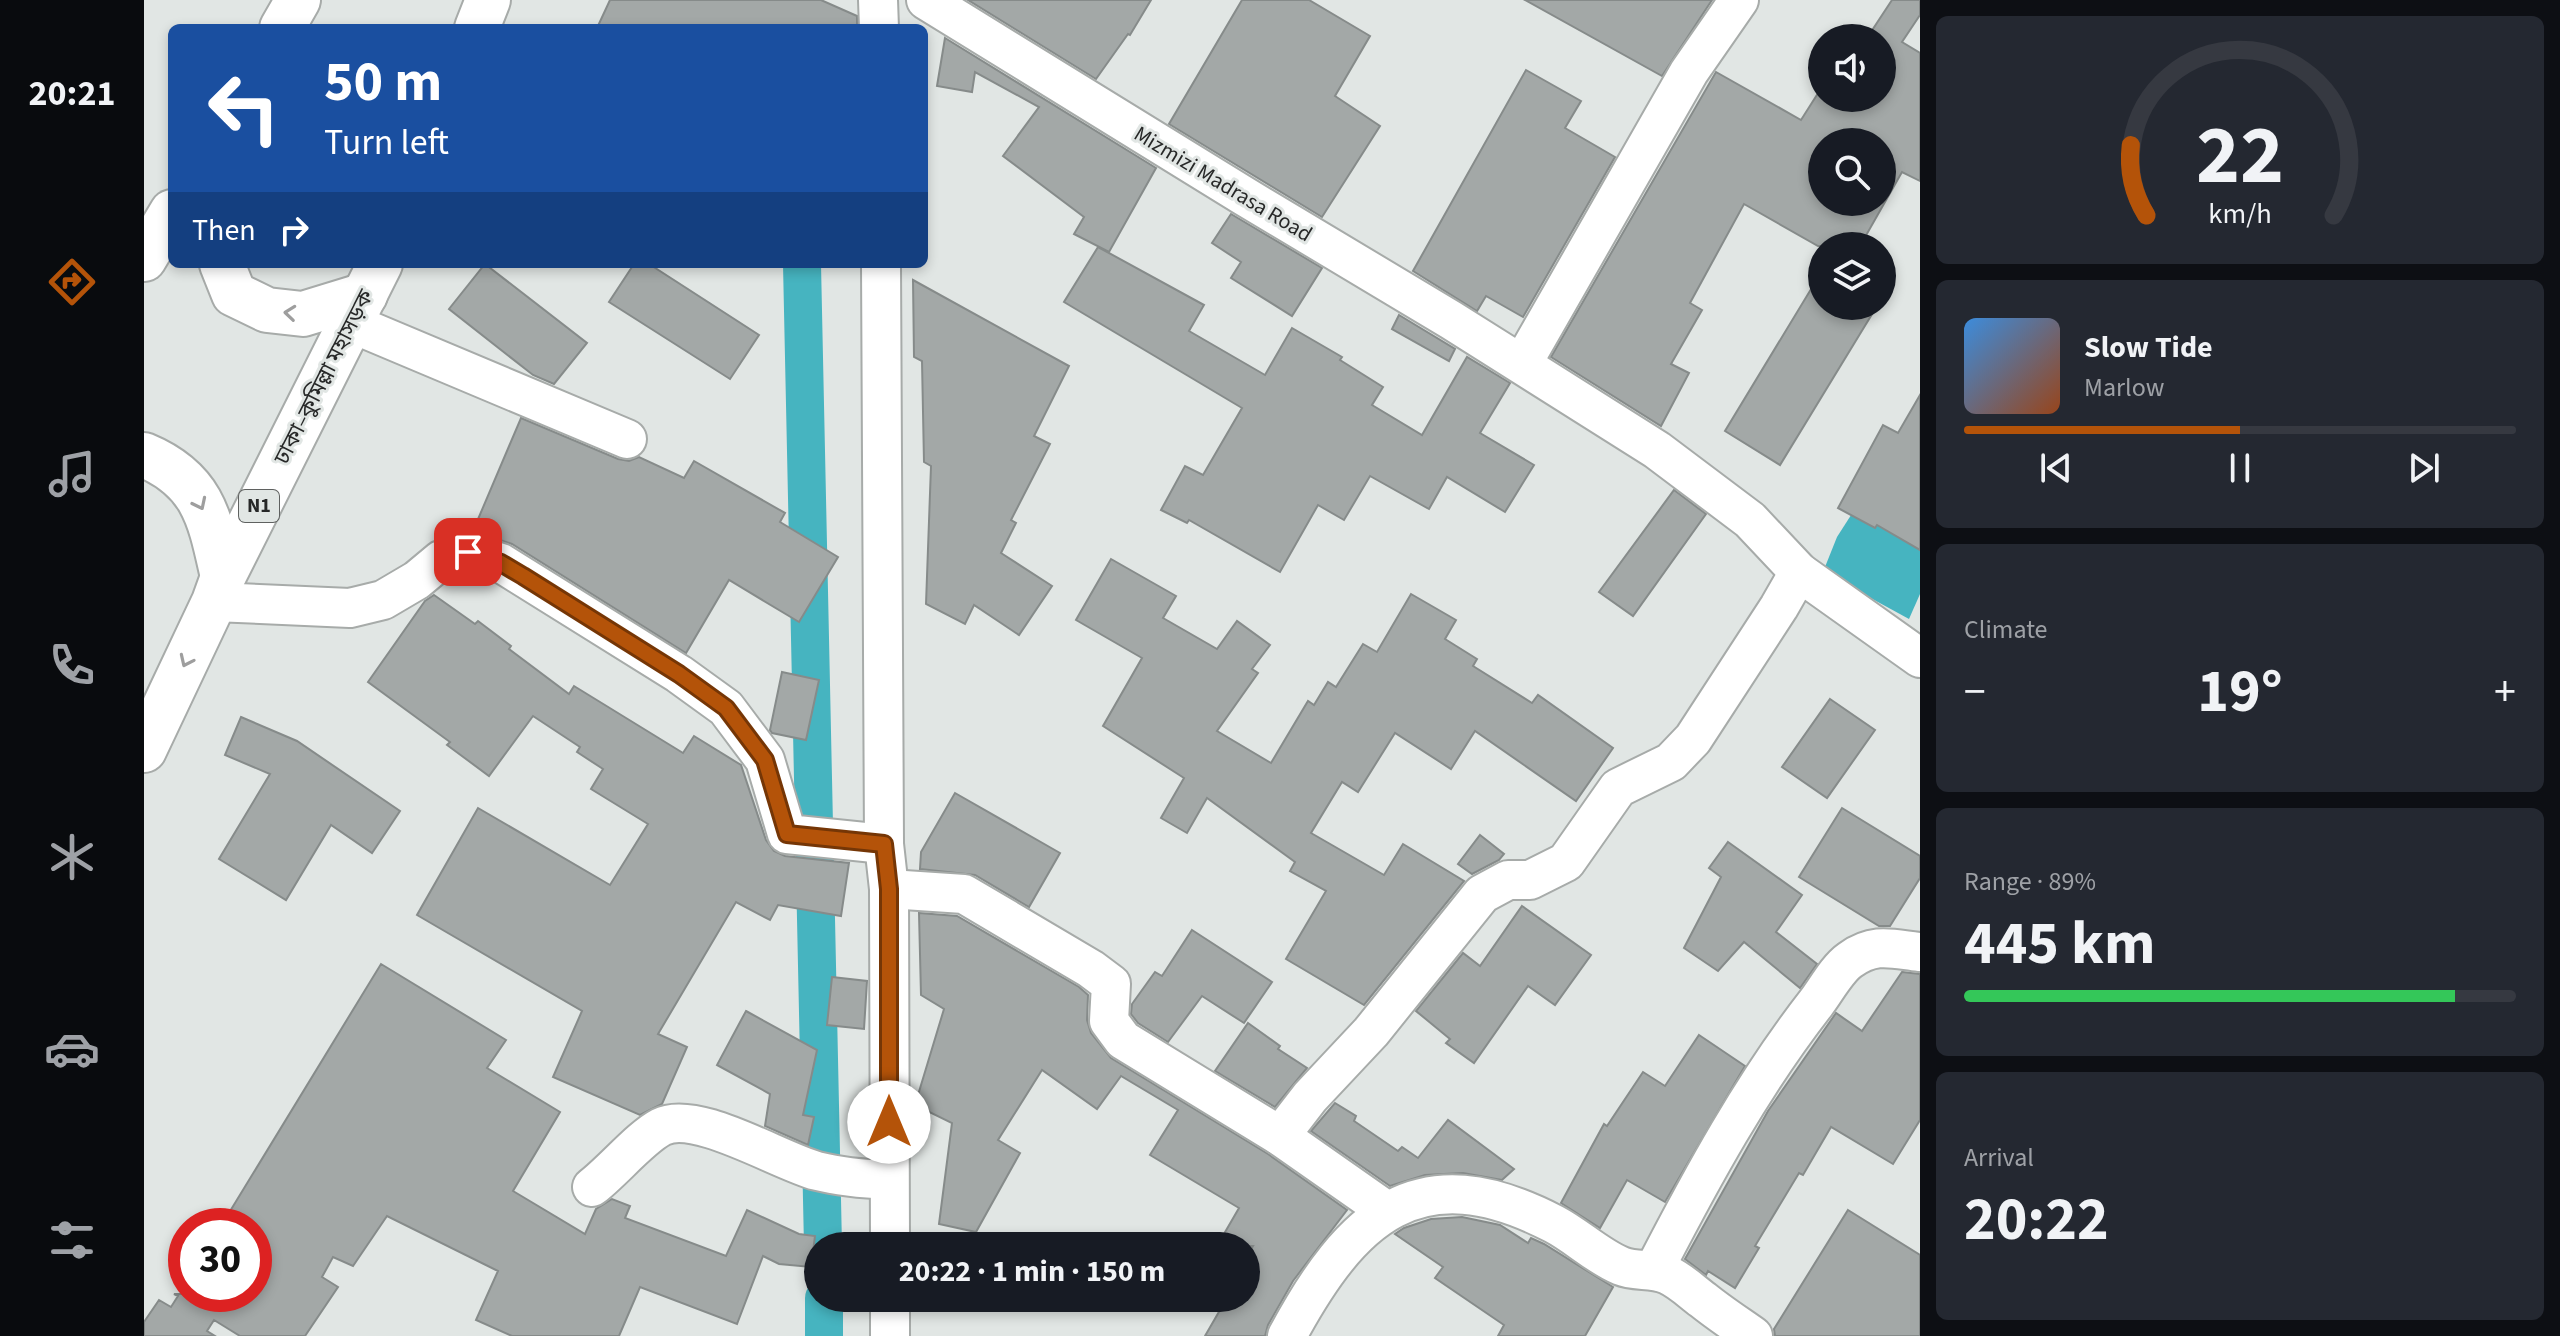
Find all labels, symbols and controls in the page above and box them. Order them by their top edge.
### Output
map controls [1808,24,1896,320]
button: sound [1808,24,1896,112]
text: 50 m [324,43,442,122]
icon: left [192,56,296,160]
text: 20:21 [29,68,115,119]
text: 22 [2196,97,2284,215]
text: Turn left [324,117,449,168]
street label: Mizmizi Madrasa Road [1128,118,1318,250]
button: search [1808,128,1896,216]
text: km/h [2208,194,2272,234]
icon: right [272,208,316,252]
text: Then [192,209,256,252]
button: layers [1808,232,1896,320]
icon: directions [44,254,100,310]
street label: ঢাকা–কুমিল্লা মহাসড়ক [266,284,382,471]
one-way arrow [283,304,296,321]
text: Slow Tide [2084,326,2213,369]
text: Marlow [2084,369,2164,406]
icon: music [44,446,100,502]
icon: previous [2034,446,2078,490]
icon: pause [2218,446,2262,490]
icon: next [2402,446,2446,490]
road number: N1 [239,490,279,522]
one-way arrow [190,495,206,510]
pin [434,518,502,586]
icon: arrive [446,530,490,574]
text: Climate [1964,611,2048,648]
icon: phone [44,637,100,693]
text: 19° [2197,650,2283,735]
one-way arrow [180,653,196,667]
text: − [1964,661,1986,724]
text: + [2494,661,2516,724]
icon: climate [44,829,100,885]
text: Range · 89% [1964,863,2096,900]
text: 445 km [1964,902,2155,987]
icon: car [44,1021,100,1077]
position arrow [847,1080,931,1164]
text: Arrival [1964,1139,2034,1176]
text: 20:22 [1964,1178,2109,1263]
speed limit sign: 30 [168,1208,272,1312]
icon: filters [44,1212,100,1268]
text: 20:22 · 1 min · 150 m [899,1250,1165,1293]

